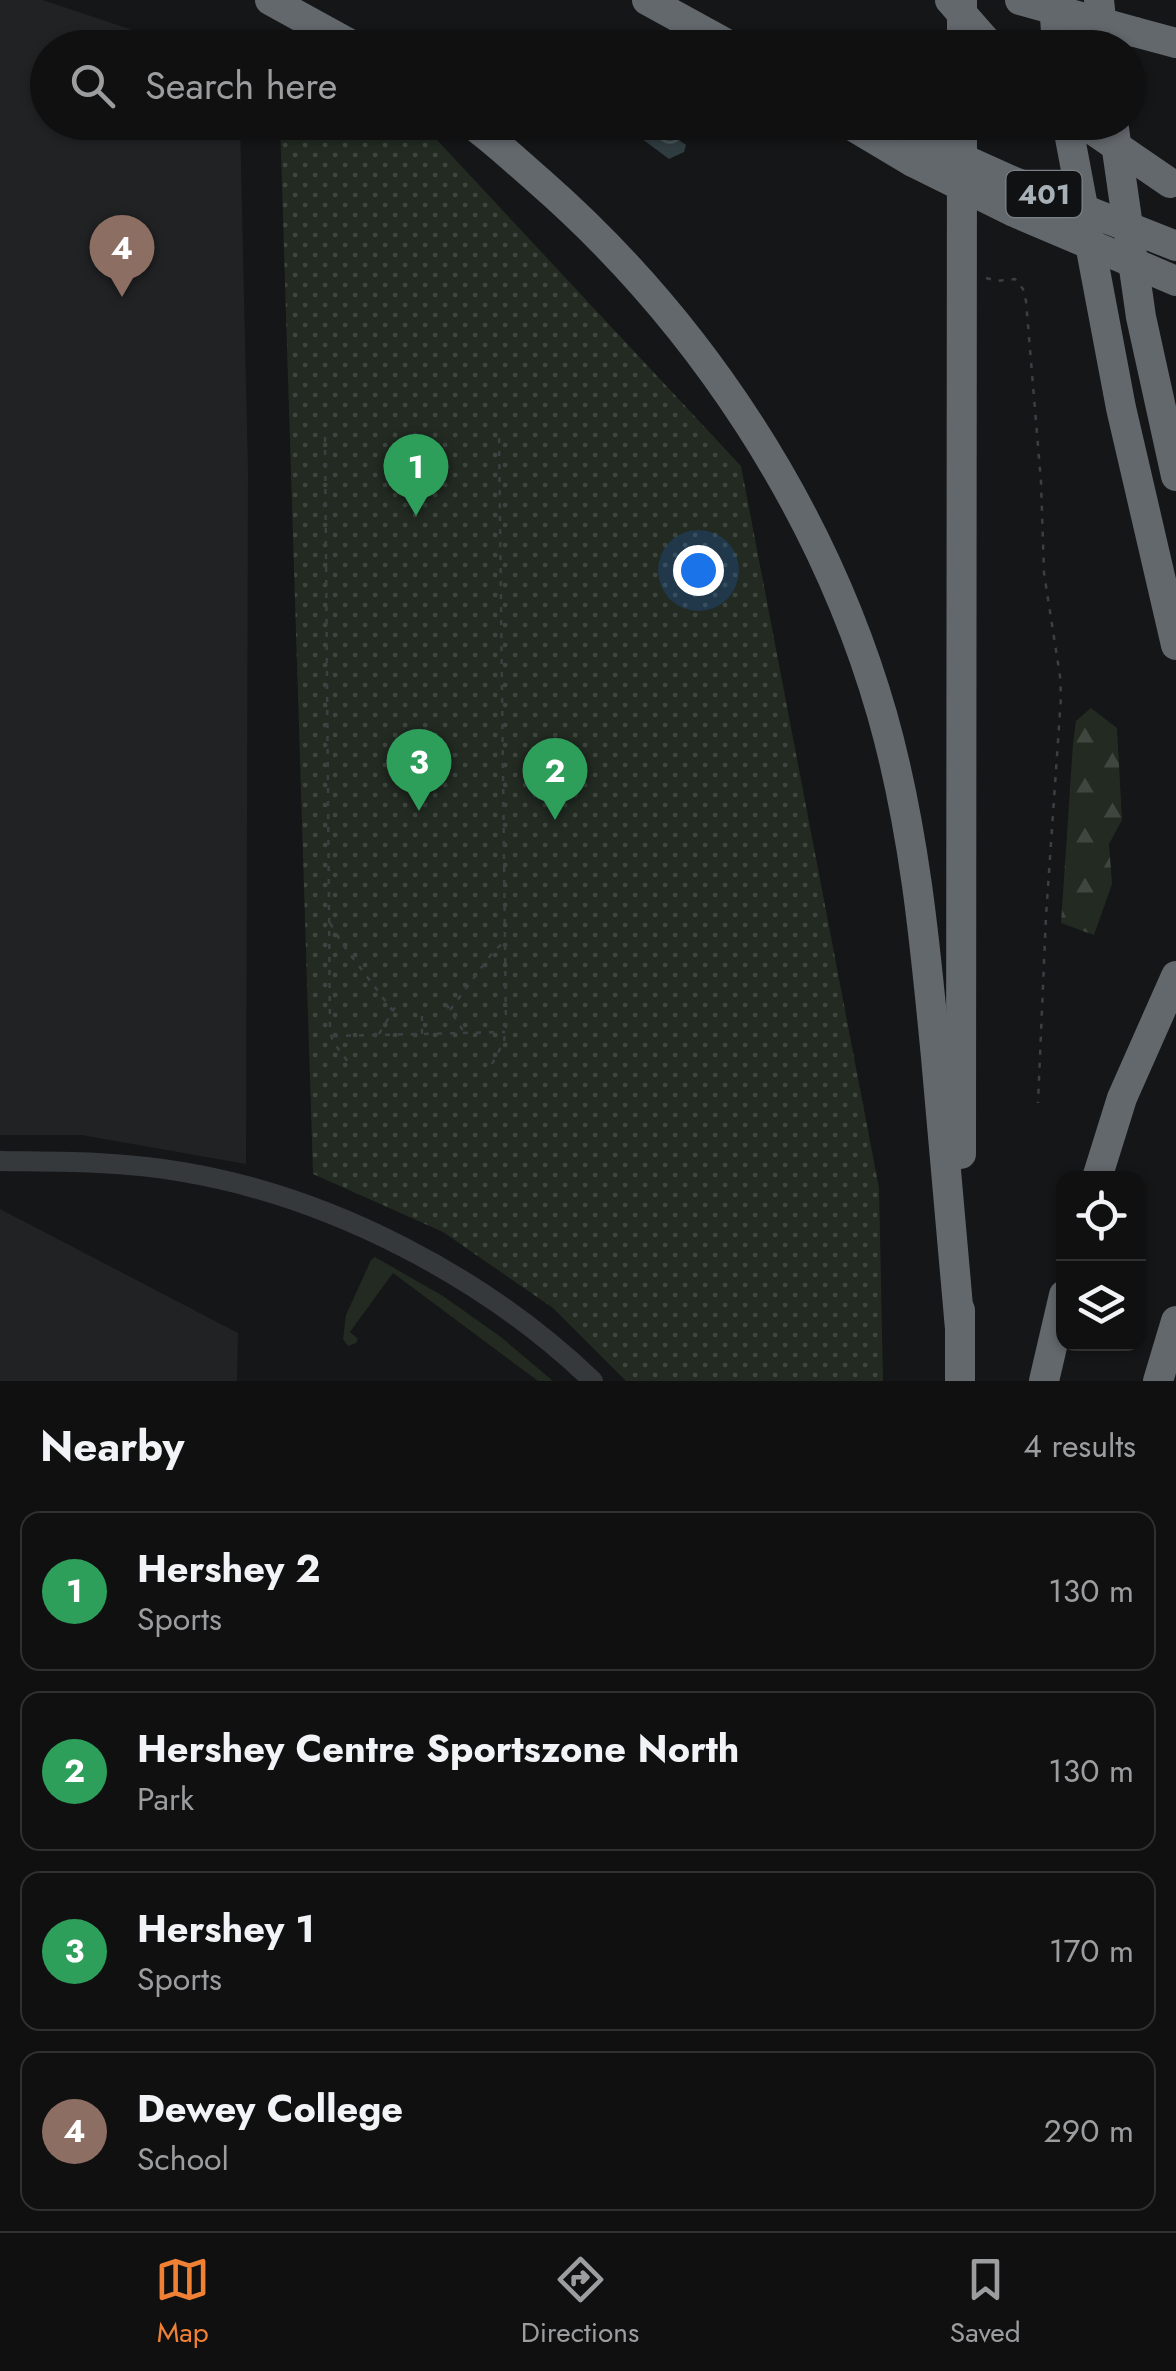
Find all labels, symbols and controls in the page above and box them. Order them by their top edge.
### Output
search box [30,30,1146,140]
icon: search [65,58,120,113]
text: Search here [145,58,337,113]
road number: 401 [1006,171,1082,217]
pin: 4 [90,214,154,297]
pin: 1 [384,434,448,516]
your location [673,545,724,596]
pin: 3 [386,728,452,811]
pin: 2 [522,738,588,820]
map controls [1056,1171,1146,1351]
button: locate [1056,1171,1146,1261]
button: layers [1056,1261,1146,1351]
text: Nearby [40,1416,184,1477]
text: 4 results [1023,1423,1136,1469]
text: Hershey 2 [137,1541,321,1596]
text: 1 [66,1568,83,1614]
text: 130 m [1048,1568,1134,1614]
text: Sports [137,1596,222,1642]
text: Hershey Centre Sportszone North [137,1721,739,1776]
text: 2 [64,1748,85,1794]
text: 130 m [1048,1748,1134,1794]
text: Park [137,1776,194,1822]
text: Hershey 1 [137,1901,315,1956]
text: 3 [65,1928,84,1974]
text: 170 m [1049,1928,1134,1974]
text: Sports [137,1956,222,2002]
text: Dewey College [137,2081,403,2136]
text: 4 [63,2108,86,2154]
text: 290 m [1044,2108,1134,2154]
text: School [137,2136,229,2182]
tab: Map [155,2252,210,2353]
tab: Directions [521,2252,639,2353]
tab: Saved [950,2252,1021,2353]

